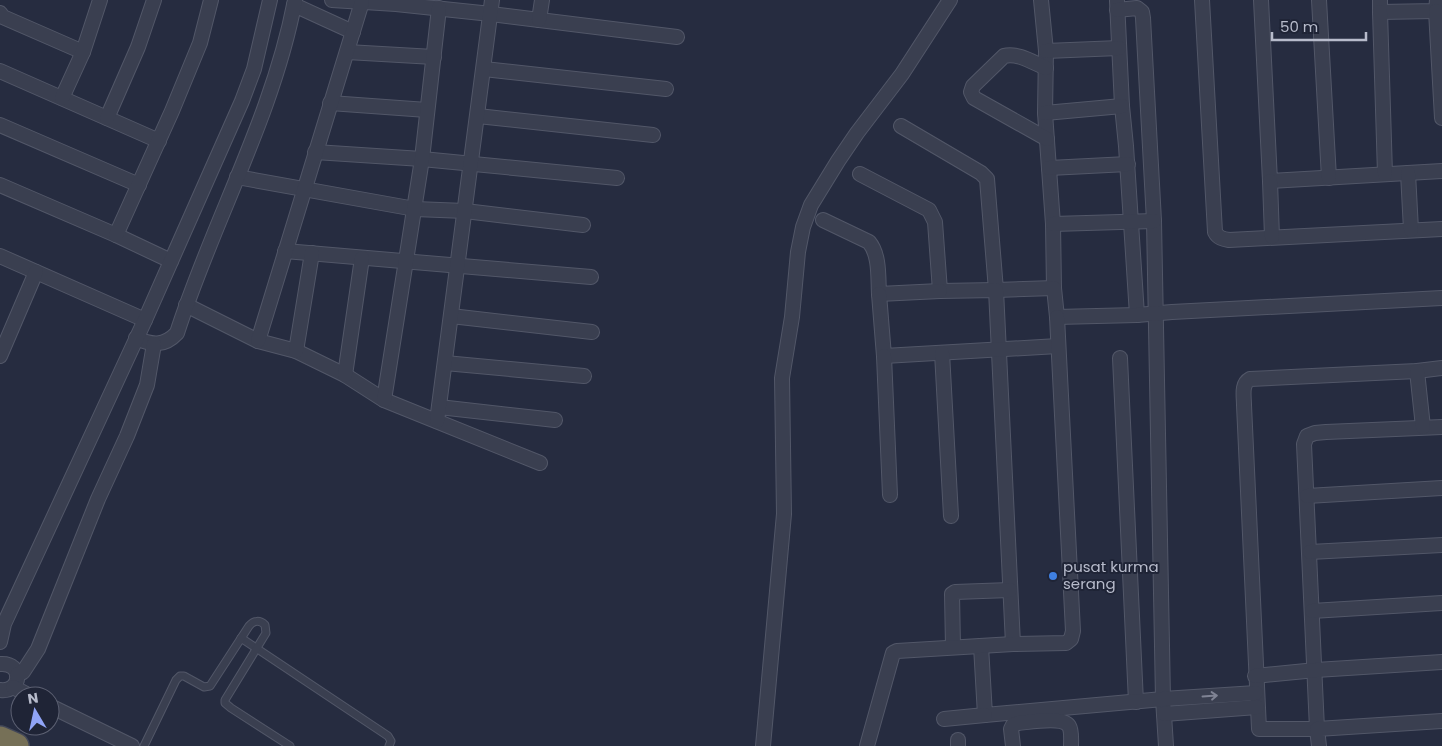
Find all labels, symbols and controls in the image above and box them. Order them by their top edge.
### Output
scale bar [1272,10,1366,42]
text: 50 m [1280,16,1318,37]
place label: pusat kurma serang [1063,556,1159,594]
marker: pusat kurma serang [1047,570,1059,582]
north arrow [10,686,60,736]
text: N [26,687,40,709]
one-way arrow [1202,691,1218,700]

